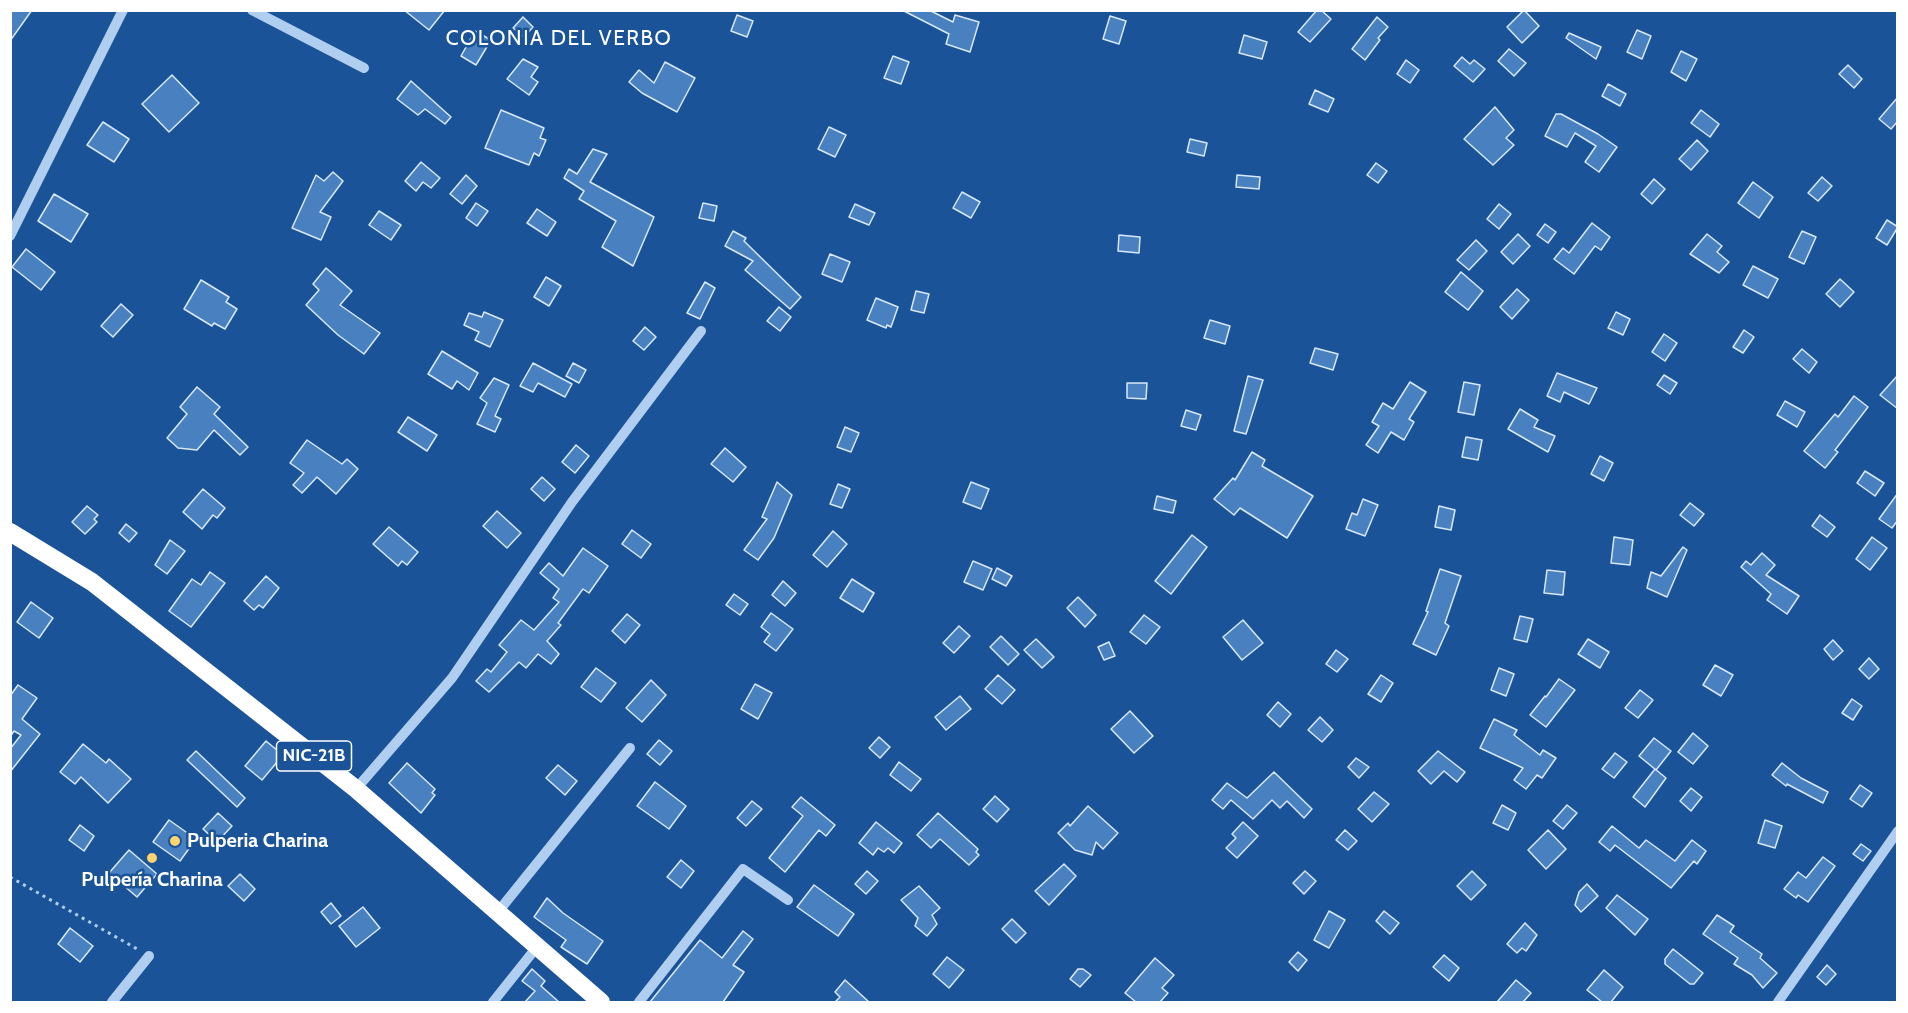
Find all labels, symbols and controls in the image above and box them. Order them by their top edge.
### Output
district label: COLONIA DEL VERBO [446,26,672,52]
road number: NIC-21B [276,741,352,771]
place label: Pulperia Charina [187,829,328,853]
marker: Pulperia Charina [168,834,182,848]
marker: Pulpería Charina [145,851,159,865]
place label: Pulpería Charina [81,868,223,892]

